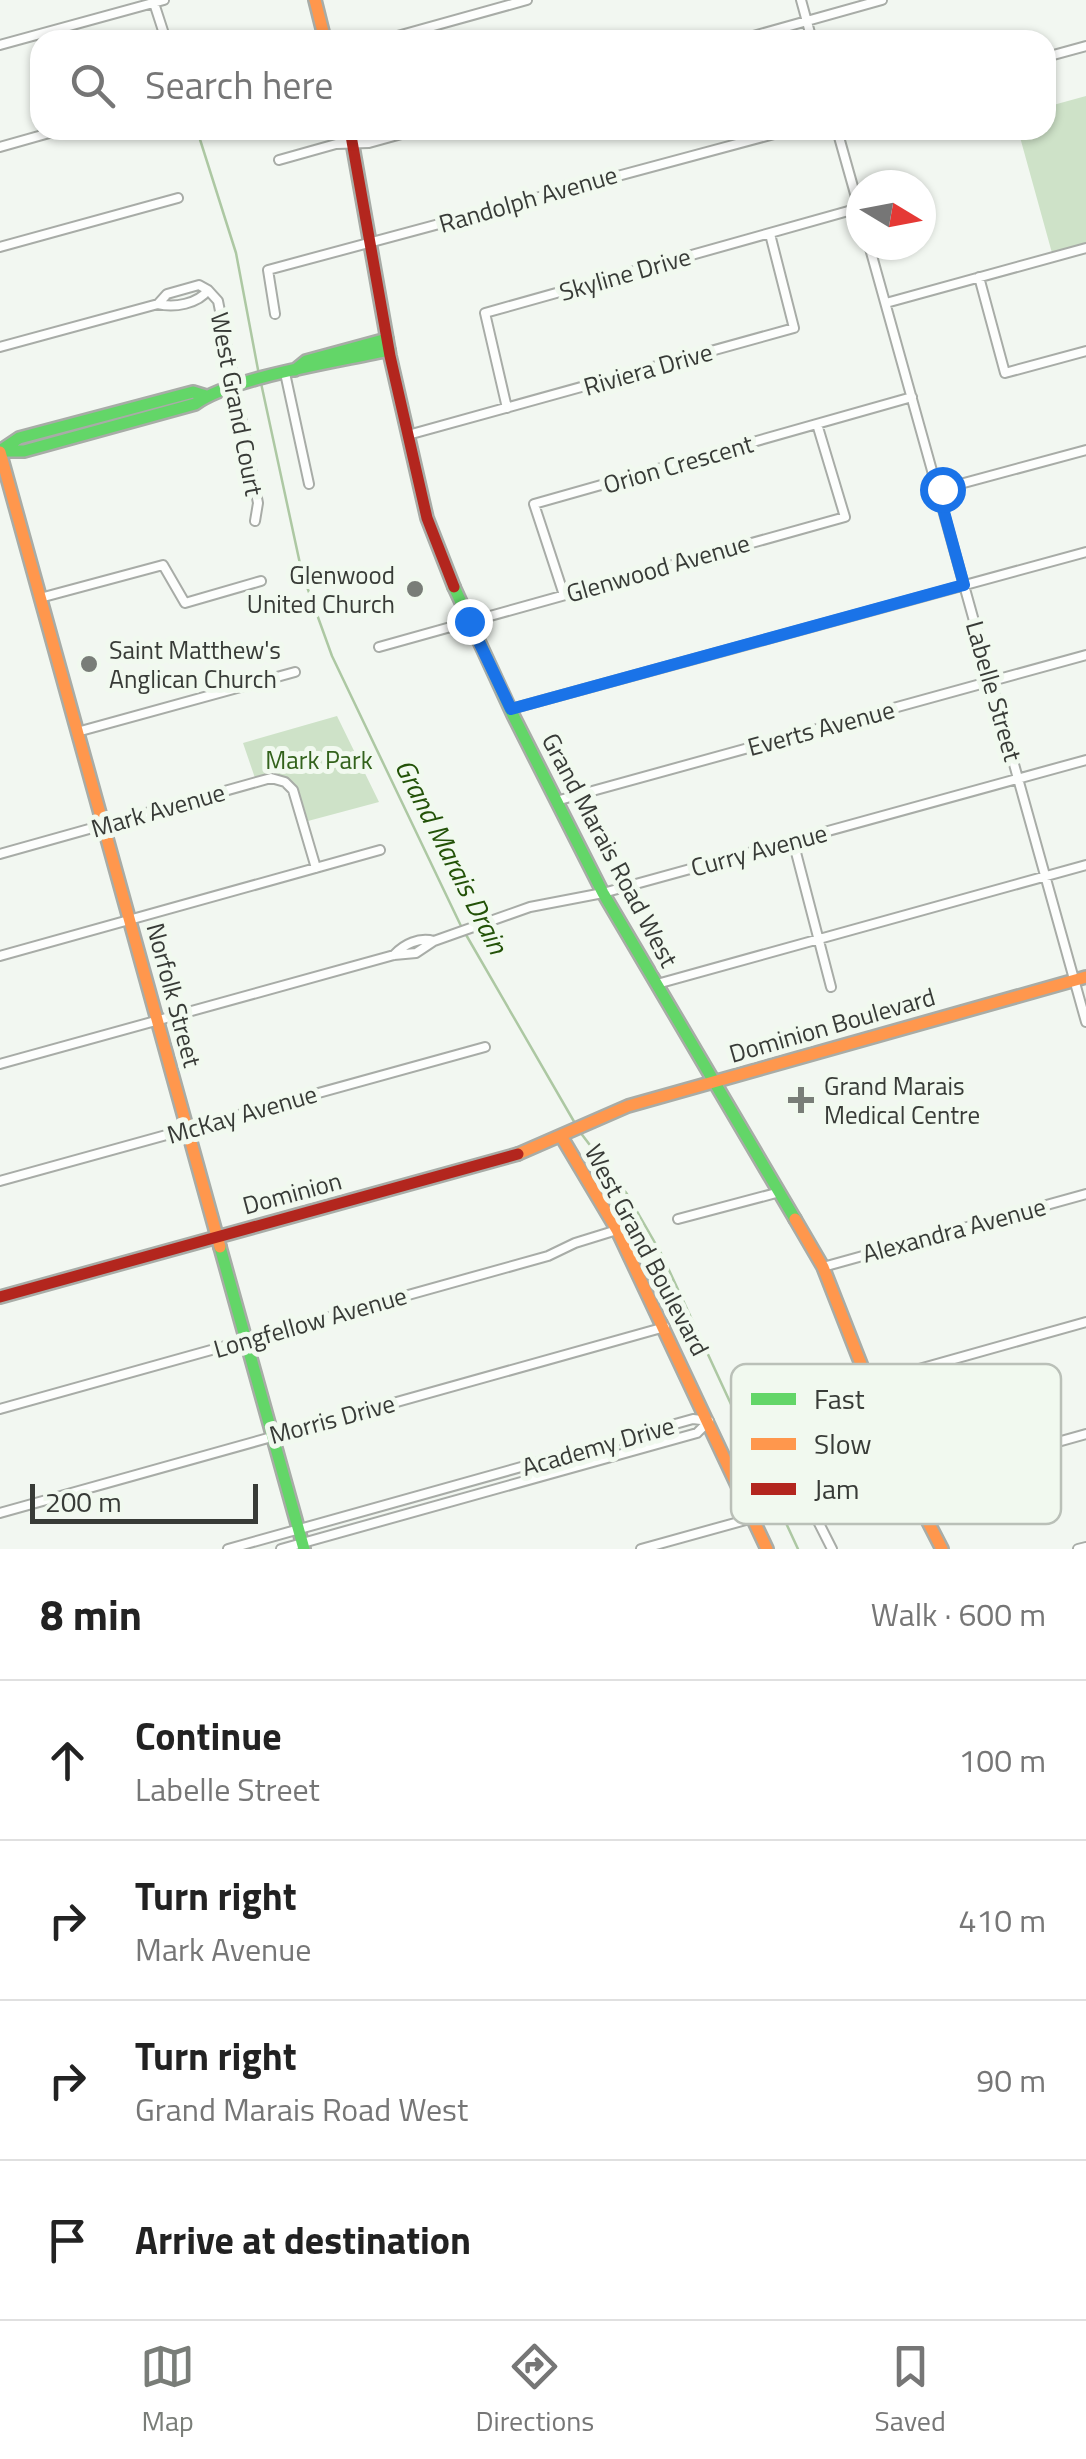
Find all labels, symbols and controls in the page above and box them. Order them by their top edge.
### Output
search box [30,30,1056,140]
text: Search here [145,56,333,114]
icon: search [65,58,120,113]
street label: Randolph Avenue [434,155,622,243]
north arrow [846,170,936,260]
street label: Skyline Drive [555,237,695,311]
street label: West Grand Court [201,309,273,499]
street label: Riviera Drive [579,332,717,406]
street label: Orion Crescent [599,424,758,504]
route start [920,467,966,513]
street label: Glenwood Avenue [562,524,754,612]
place label: Glenwood United Church [247,556,395,623]
marker: Glenwood United Church [404,578,426,600]
route end [447,599,493,645]
street label: Labelle Street [956,616,1032,766]
place label: Saint Matthew's Anglican Church [109,631,281,698]
marker: Saint Matthew's Anglican Church [78,653,100,675]
street label: Everts Avenue [743,690,899,766]
street label: Grand Marais Road West [532,726,688,974]
park label: Mark Park [265,741,373,779]
water label: Grand Marais Drain [384,751,520,962]
street label: Mark Avenue [87,773,229,847]
street label: Curry Avenue [687,814,831,886]
street label: Norfolk Street [137,919,212,1071]
street label: Dominion Boulevard [725,977,939,1073]
place label: Grand Marais Medical Centre [824,1067,980,1134]
street label: McKay Avenue [163,1074,321,1154]
marker: Grand Marais Medical Centre [788,1087,814,1113]
street label: West Grand Boulevard [575,1137,719,1363]
street label: Dominion [238,1162,346,1224]
street label: Alexandra Avenue [858,1187,1050,1273]
street label: Longfellow Avenue [209,1276,411,1368]
legend [731,1364,1061,1524]
text: Fast [814,1377,865,1420]
street label: Morris Drive [265,1384,399,1454]
street label: Academy Drive [517,1406,679,1486]
text: Slow [814,1422,872,1465]
text: Jam [814,1467,860,1510]
scale bar [30,1479,258,1524]
text: 200 m [45,1480,122,1523]
text: 8 min [40,1582,142,1646]
text: Walk · 600 m [871,1590,1046,1638]
text: Continue [135,1707,282,1765]
icon: ahead [40,1733,95,1788]
text: 100 m [958,1736,1046,1784]
text: Labelle Street [135,1765,320,1813]
text: Turn right [135,1867,297,1925]
icon: right [40,1893,95,1948]
text: 410 m [958,1896,1046,1944]
text: Mark Avenue [135,1925,311,1973]
text: Turn right [135,2027,297,2085]
icon: right [40,2053,95,2108]
text: 90 m [976,2056,1046,2104]
text: Grand Marais Road West [135,2085,468,2133]
text: Arrive at destination [135,2211,471,2269]
icon: arrive [40,2213,95,2268]
tab: Map [140,2339,195,2442]
tab: Directions [475,2339,594,2442]
tab: Saved [875,2339,946,2442]

